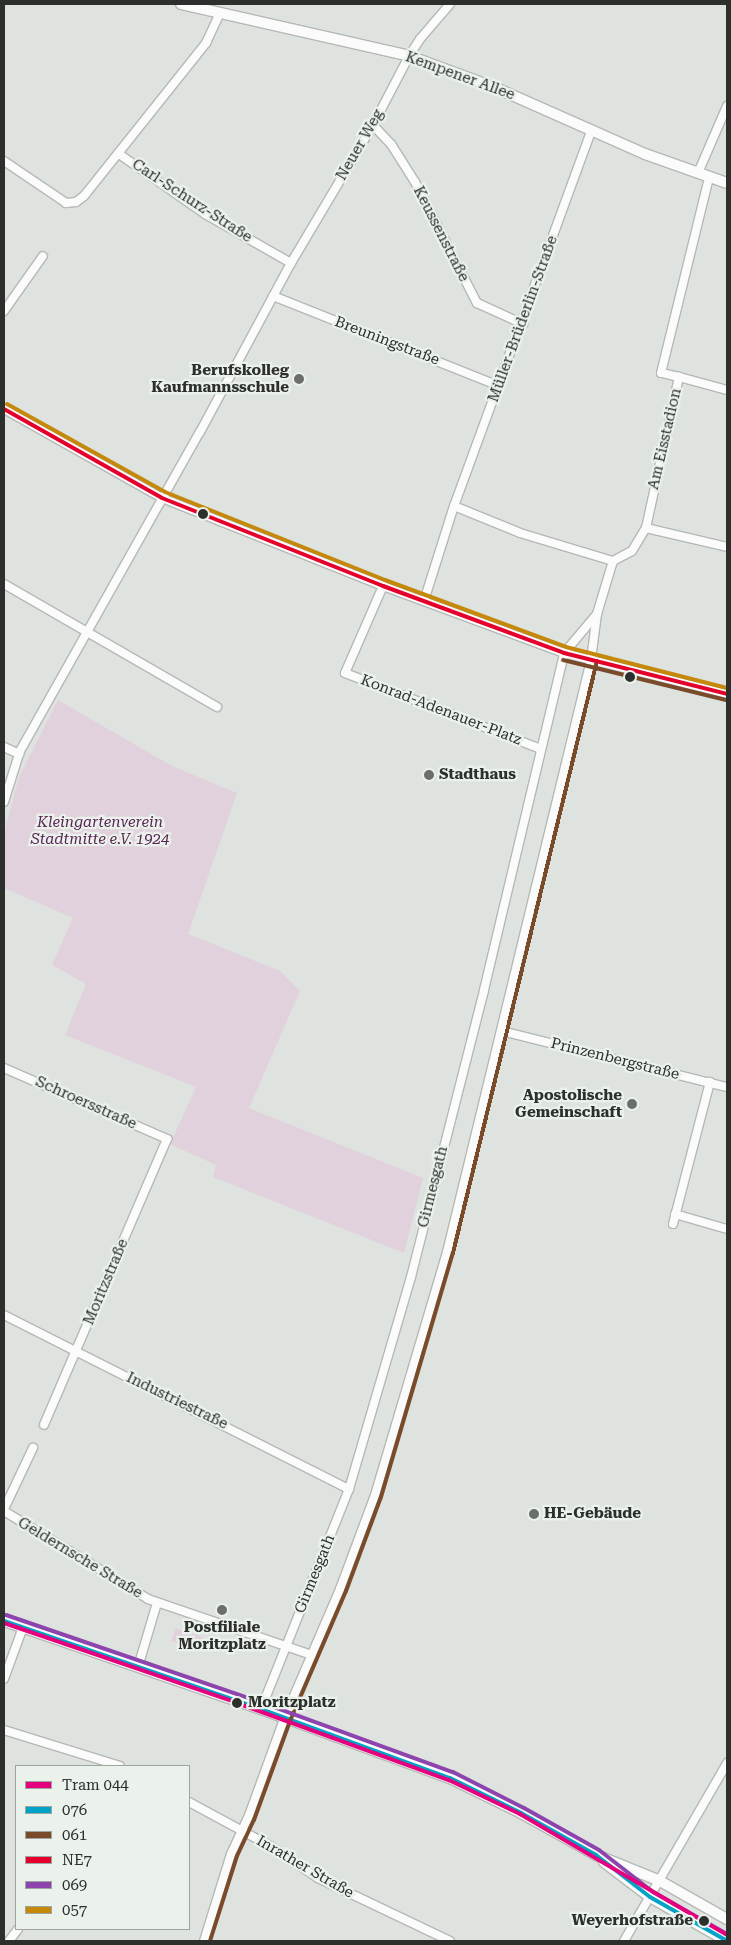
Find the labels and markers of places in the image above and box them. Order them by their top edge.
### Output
place label: Berufskolleg Kaufmannsschule [151,361,289,396]
marker: Berufskolleg Kaufmannsschule [293,373,305,385]
unlabelled marker [198,509,208,519]
unlabelled marker [625,672,635,682]
place label: Stadthaus [439,766,516,784]
marker: Stadthaus [423,769,435,781]
place label: Apostolische Gemeinschaft [515,1086,622,1121]
marker: Apostolische Gemeinschaft [626,1098,638,1110]
place label: HE-Gebäude [544,1505,641,1523]
marker: HE-Gebäude [528,1508,540,1520]
marker: Postfiliale Moritzplatz [216,1604,228,1616]
place label: Postfiliale Moritzplatz [178,1618,266,1653]
place label: Moritzplatz [248,1694,336,1712]
marker: Moritzplatz [230,1696,244,1710]
place label: Weyerhofstraße [572,1912,693,1930]
marker: Weyerhofstraße [697,1914,711,1928]

